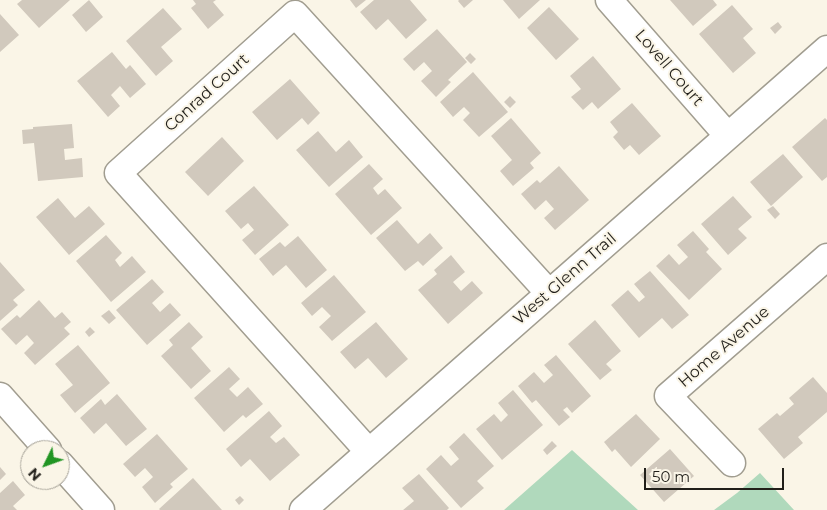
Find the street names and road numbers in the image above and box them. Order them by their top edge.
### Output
street label: Lovell Court [631,26,707,110]
street label: Conrad Court [161,50,253,136]
street label: West Glenn Trail [510,229,620,329]
street label: Home Avenue [675,302,773,392]

